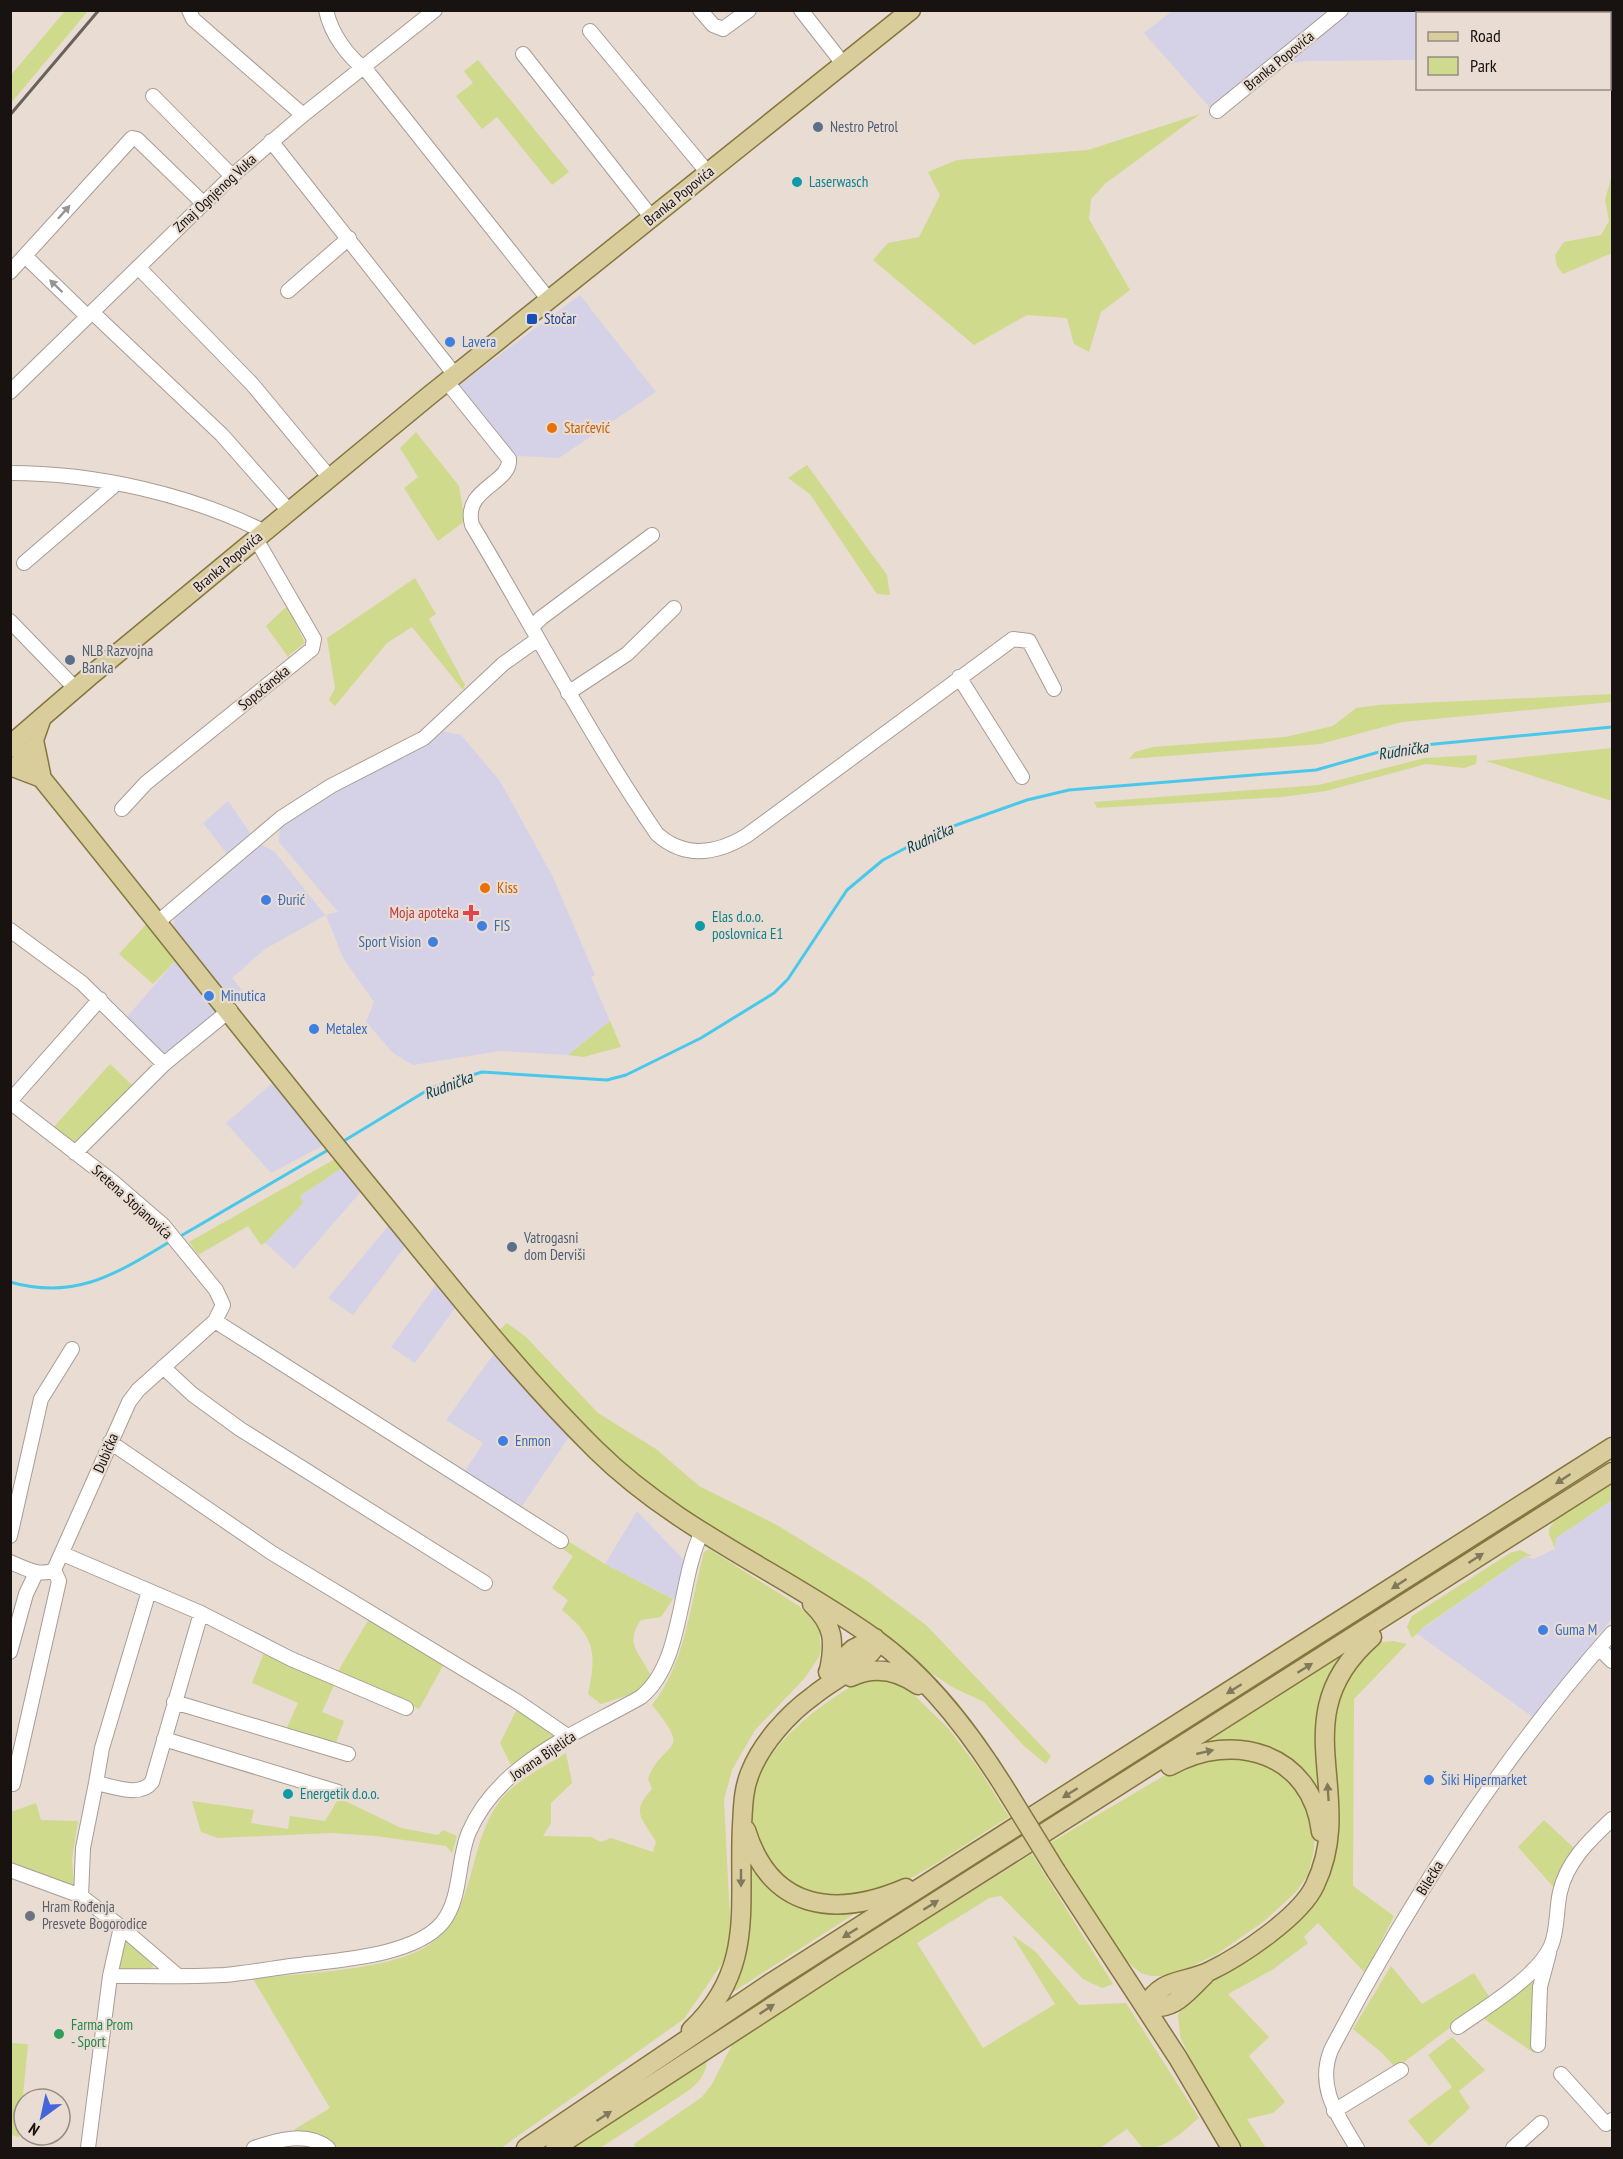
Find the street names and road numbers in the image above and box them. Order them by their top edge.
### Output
street label: Branka Popovića [1240,27,1318,95]
street label: Zmaj Ognjenog Vuka [169,149,260,236]
street label: Branka Popovića [640,162,718,230]
street label: Branka Popovića [189,527,266,596]
street label: Sopoćanska [234,661,293,714]
street label: Sretena Stojanovića [88,1160,177,1243]
street label: Dubička [89,1430,122,1476]
street label: Jovana Bijelića [505,1727,579,1785]
street label: Bilećka [1412,1857,1447,1898]

